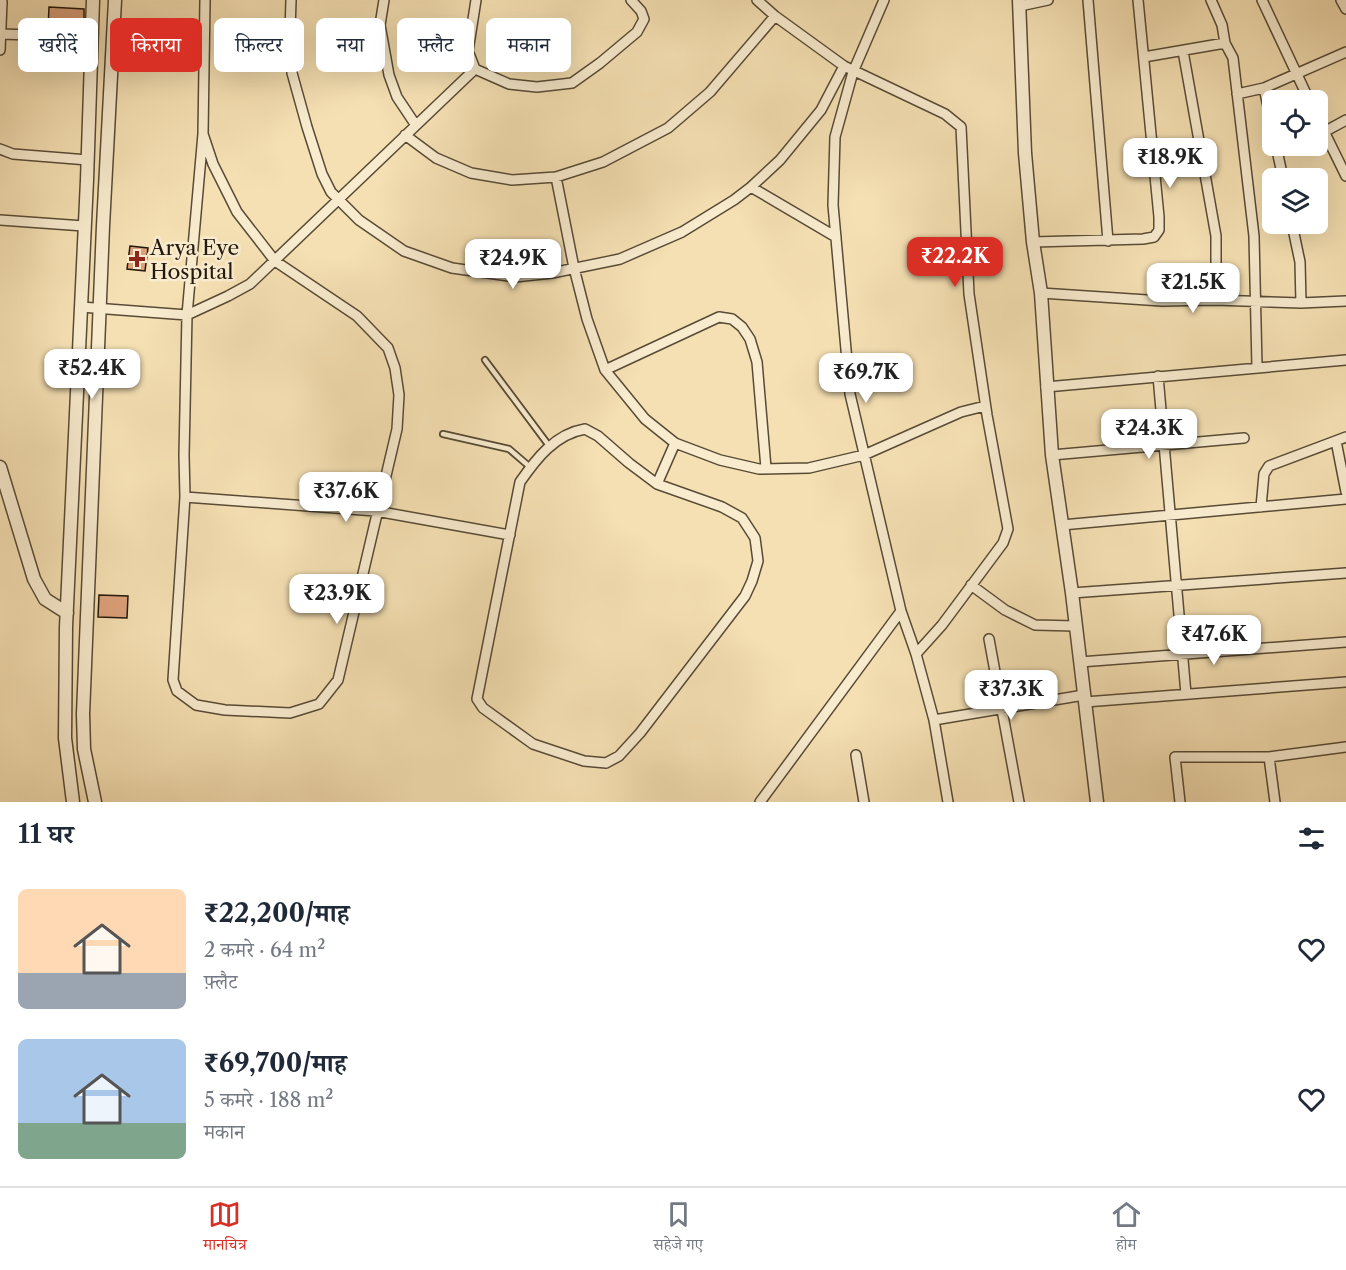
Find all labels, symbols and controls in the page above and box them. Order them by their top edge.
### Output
chip: खरीदें [18,18,98,72]
chip: किराया [110,18,202,72]
chip: फ़िल्टर [214,18,304,72]
chip: नया [316,18,385,72]
chip: फ़्लैट [397,18,474,72]
chip: मकान [486,18,571,72]
map controls [1262,90,1328,234]
button: locate [1262,90,1328,156]
pin: ₹18.9K [1121,138,1219,189]
text: ₹18.9K [1137,145,1203,169]
button: layers [1262,168,1328,234]
place label: Arya Eye Hospital [149,235,239,284]
pin: ₹22.2K [906,237,1004,288]
pin: ₹24.9K [464,239,562,290]
text: ₹22.2K [921,244,989,268]
text: ₹24.9K [479,246,547,270]
marker: Arya Eye Hospital [128,250,146,268]
pin: ₹21.5K [1144,263,1242,314]
text: ₹21.5K [1161,270,1225,294]
pin: ₹52.4K [43,349,141,400]
pin: ₹69.7K [817,353,915,404]
text: ₹52.4K [58,356,126,380]
text: ₹69.7K [833,360,899,384]
pin: ₹24.3K [1100,409,1198,460]
text: ₹24.3K [1115,416,1183,440]
pin: ₹37.6K [297,472,395,523]
text: ₹37.6K [313,479,379,503]
pin: ₹23.9K [288,574,386,625]
text: ₹23.9K [303,581,371,605]
pin: ₹47.6K [1165,615,1263,666]
text: ₹47.6K [1181,622,1247,646]
pin: ₹37.3K [962,670,1060,721]
text: ₹37.3K [979,677,1043,701]
text: 11 घर [18,818,74,850]
icon: filters [1295,822,1328,855]
text: ₹22,200/माह [204,897,349,929]
icon: home [66,913,138,985]
icon: heart [1295,933,1328,966]
text: 2 कमरे · 64 m² [204,938,325,962]
text: फ़्लैट [204,970,237,994]
text: ₹69,700/माह [204,1047,347,1079]
icon: home [66,1063,138,1135]
icon: heart [1295,1083,1328,1116]
text: 5 कमरे · 188 m² [204,1088,334,1112]
text: मकान [204,1120,245,1144]
tab: मानचित्र [203,1198,247,1260]
tab: सहेजे गए [653,1198,703,1260]
tab: होम [1110,1198,1143,1260]

